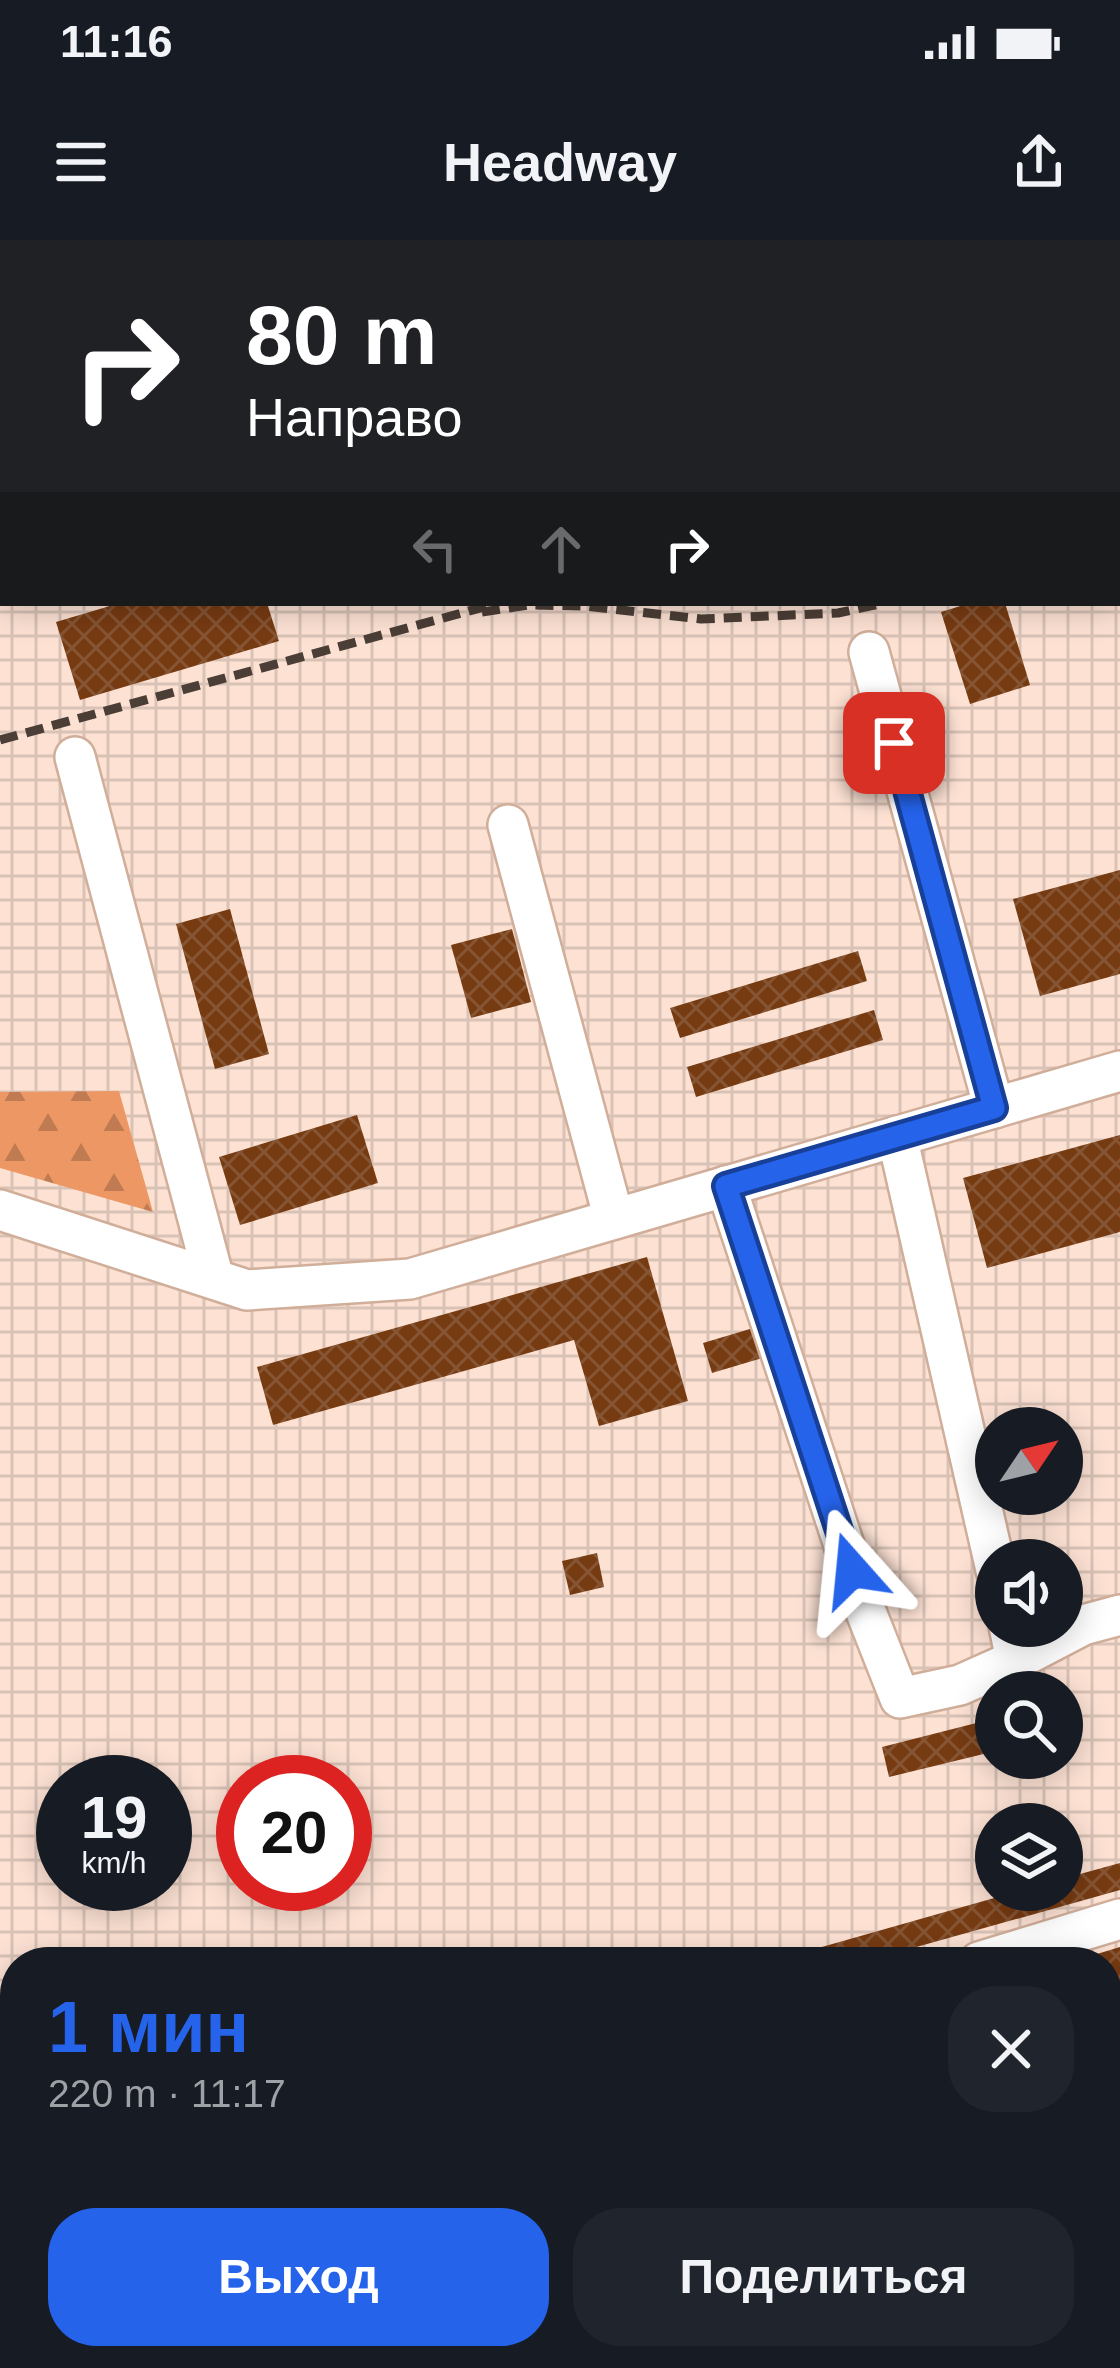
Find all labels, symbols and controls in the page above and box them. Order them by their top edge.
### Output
text: 11:16 [60,16,173,67]
icon: menu [48,129,114,195]
icon: share [1006,129,1072,195]
text: Headway [443,132,677,192]
icon: right [48,288,204,444]
text: 80 m [246,288,437,382]
text: Направо [246,387,462,447]
icon: left [402,516,468,582]
icon: ahead [528,516,594,582]
icon: right [654,516,720,582]
pin [843,692,945,794]
icon: arrive [861,710,927,776]
north arrow [975,1407,1083,1515]
map controls [975,1407,1083,1911]
position arrow [789,1507,915,1633]
button: sound [975,1539,1083,1647]
button: search [975,1671,1083,1779]
speed limit sign: 20 [216,1755,372,1911]
text: 19 [81,1784,147,1851]
button: layers [975,1803,1083,1911]
text: km/h [81,1846,147,1879]
button: close [948,1986,1074,2112]
text: 1 мин [48,1987,249,2067]
text: 220 m · 11:17 [48,2072,286,2115]
button: Выход [48,2208,549,2346]
button: Поделиться [573,2208,1074,2346]

